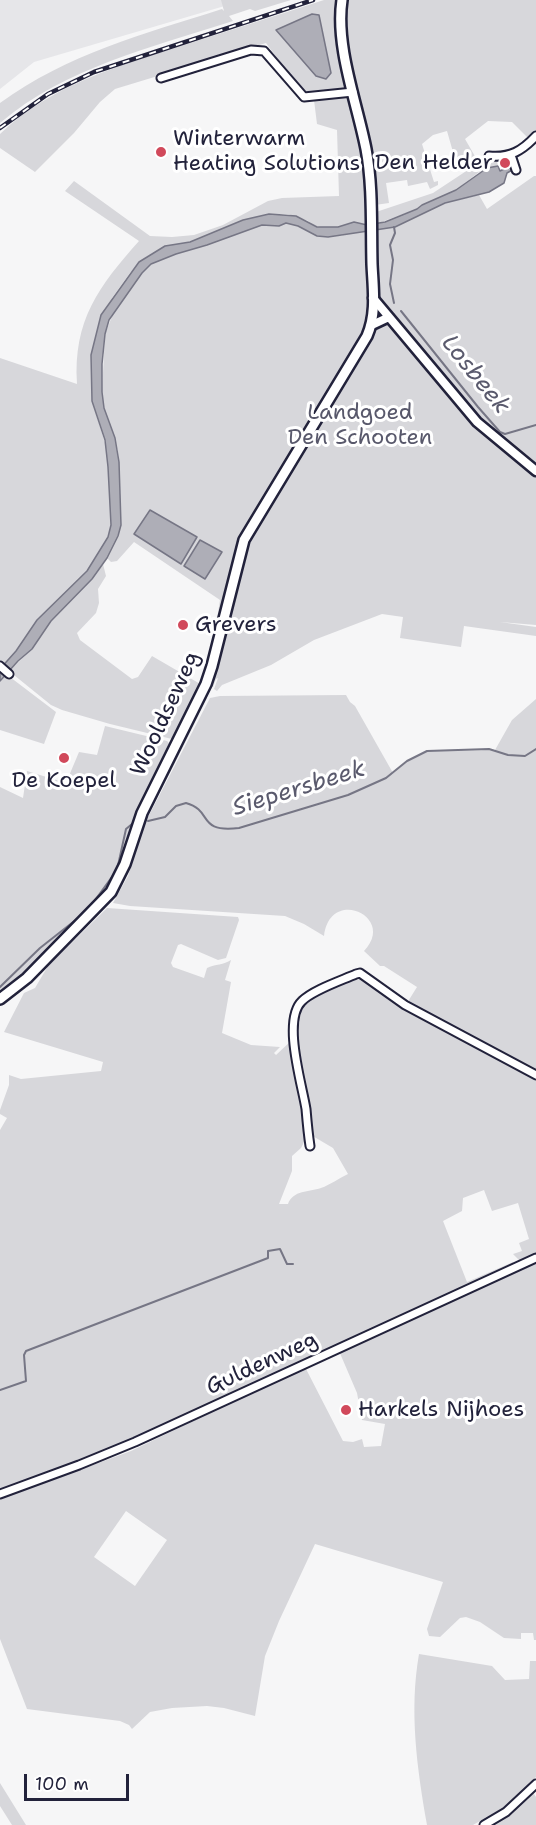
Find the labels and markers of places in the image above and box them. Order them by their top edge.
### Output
place label: Winterwarm Heating Solutions [173,126,360,178]
marker: Winterwarm Heating Solutions [154,145,168,159]
place label: Den Helder [375,150,493,176]
marker: Den Helder [498,156,512,170]
place label: Grevers [195,612,277,638]
marker: Grevers [176,618,190,632]
marker: De Koepel [57,751,71,765]
place label: De Koepel [12,768,116,794]
place label: Harkels Nijhoes [358,1397,524,1423]
marker: Harkels Nijhoes [339,1403,353,1417]

